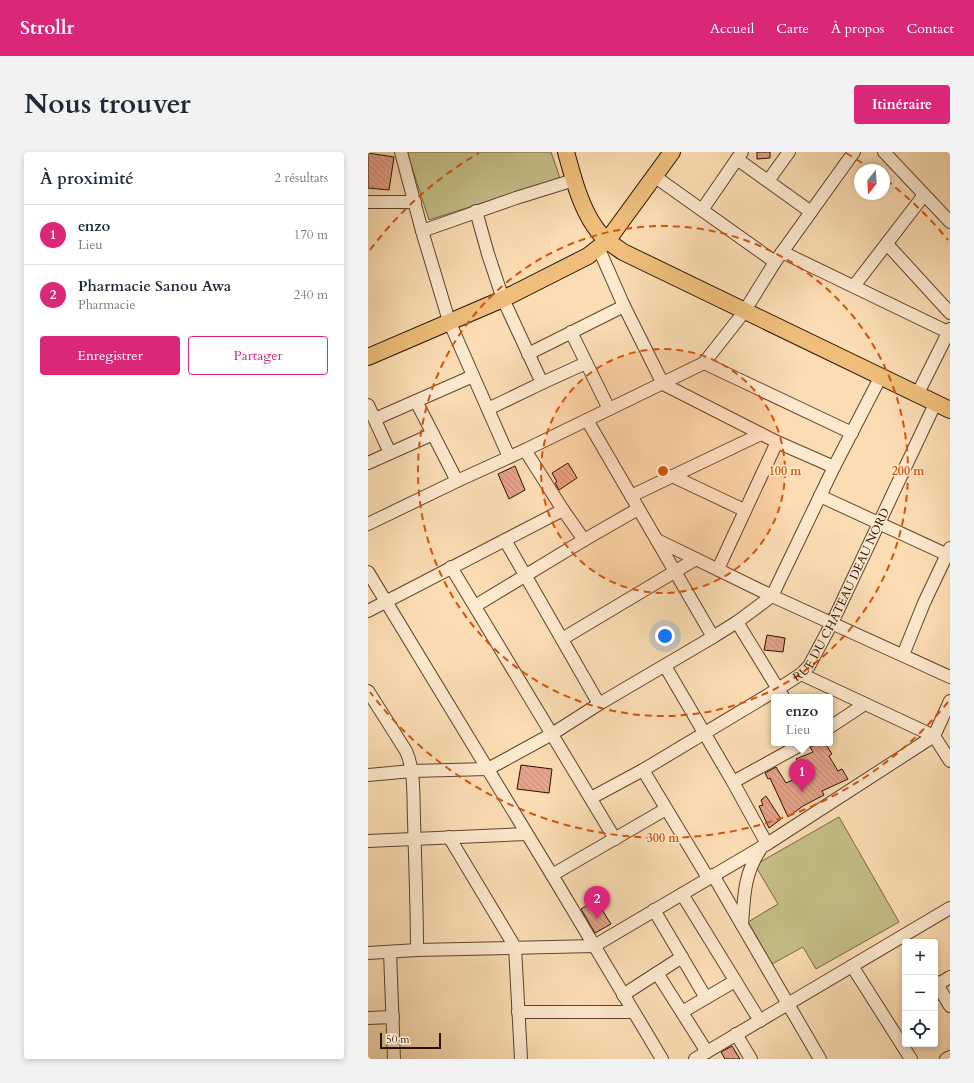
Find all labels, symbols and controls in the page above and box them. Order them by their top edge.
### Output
text: Strollr [20,15,74,41]
text: Accueil [710,19,754,38]
text: Carte [776,19,809,38]
text: À propos [831,19,884,38]
text: Contact [906,19,954,38]
text: Nous trouver [24,85,191,123]
button: Itinéraire [854,85,950,124]
north arrow [854,164,890,200]
text: À proximité [40,167,134,190]
text: 2 résultats [274,169,328,187]
text: enzo [78,216,110,236]
text: 1 [50,226,56,244]
text: 170 m [294,226,328,244]
text: Lieu [78,236,103,254]
text: Pharmacie Sanou Awa [78,276,231,296]
text: 2 [50,286,56,304]
text: 240 m [294,286,328,304]
text: Pharmacie [78,296,135,314]
button: Enregistrer [40,336,180,375]
button: Partager [188,336,328,375]
text: 100 m [769,463,802,479]
text: 200 m [892,463,925,479]
centre of rings [656,464,670,478]
street label: RUE DU CHÂTEAU DEAU NORD [790,505,893,685]
your location [655,626,675,646]
popup [771,694,833,746]
text: enzo [786,701,818,721]
text: Lieu [786,721,810,739]
pin: 1 [789,759,815,792]
text: 300 m [647,830,680,846]
pin: 2 [584,886,610,919]
map controls [902,939,938,1047]
button: + [902,939,938,975]
button: − [902,975,938,1011]
button: locate [902,1011,938,1047]
scale bar [380,1031,441,1050]
text: 50 m [386,1032,410,1047]

